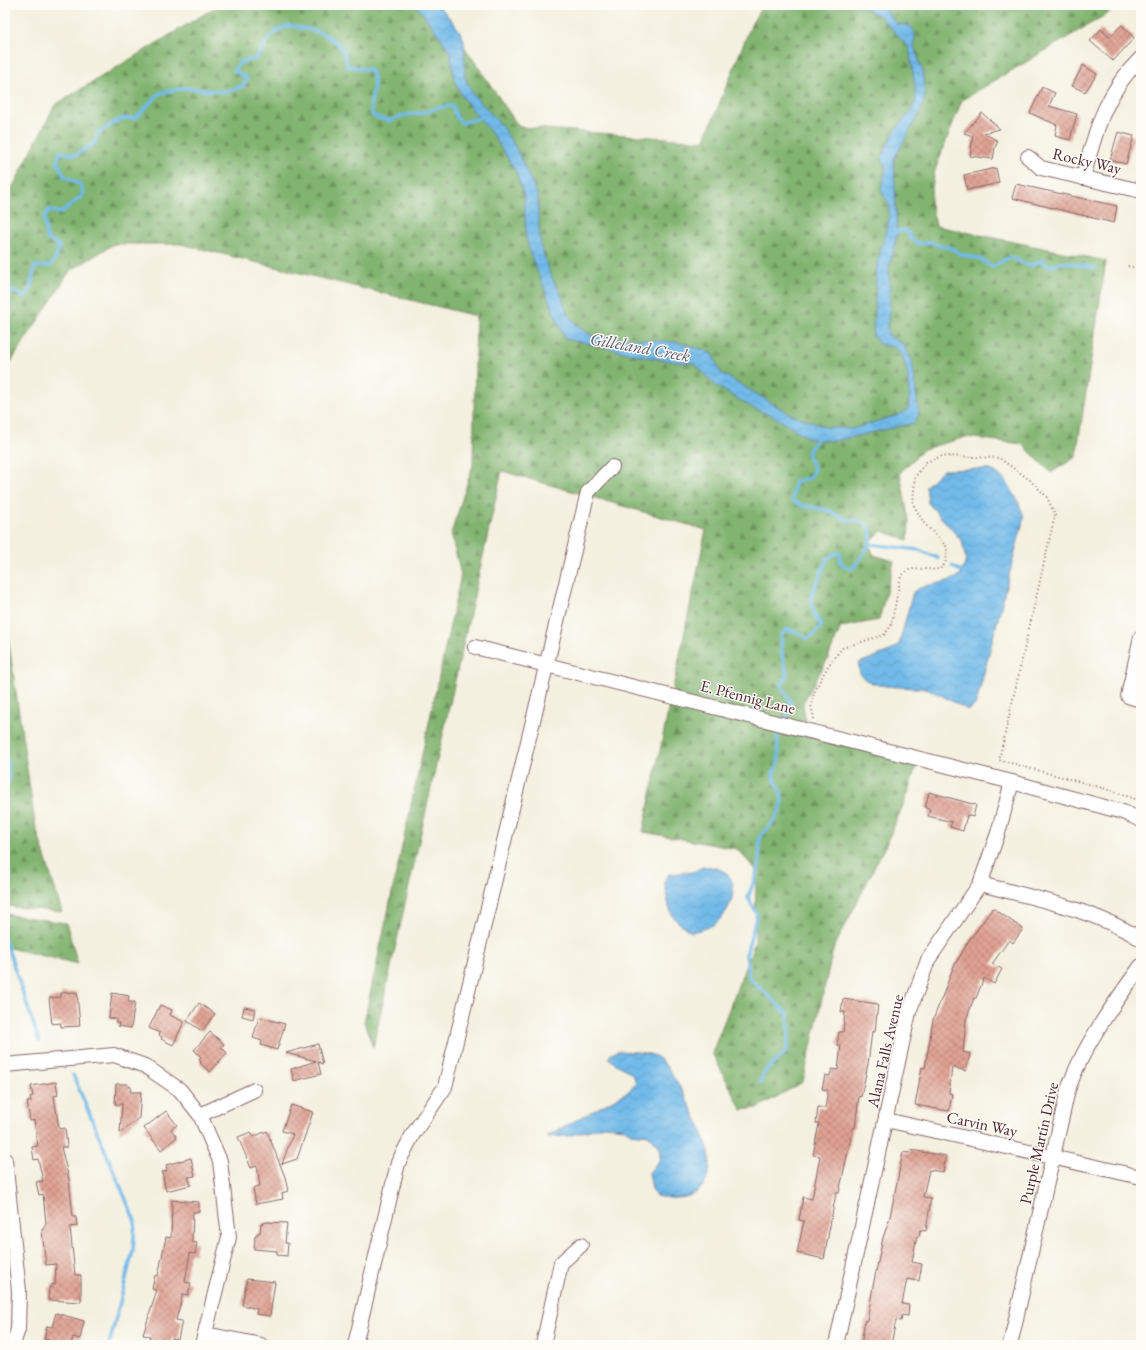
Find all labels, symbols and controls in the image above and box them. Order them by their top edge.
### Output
street label: Rocky Way [1051,143,1124,179]
water label: Gilleland Creek [588,327,692,367]
street label: E. Pfennig Lane [698,675,798,719]
street label: Alana Falls Avenue [862,992,908,1111]
street label: Purple Martin Drive [1015,1080,1063,1206]
street label: Carvin Way [945,1106,1020,1142]

